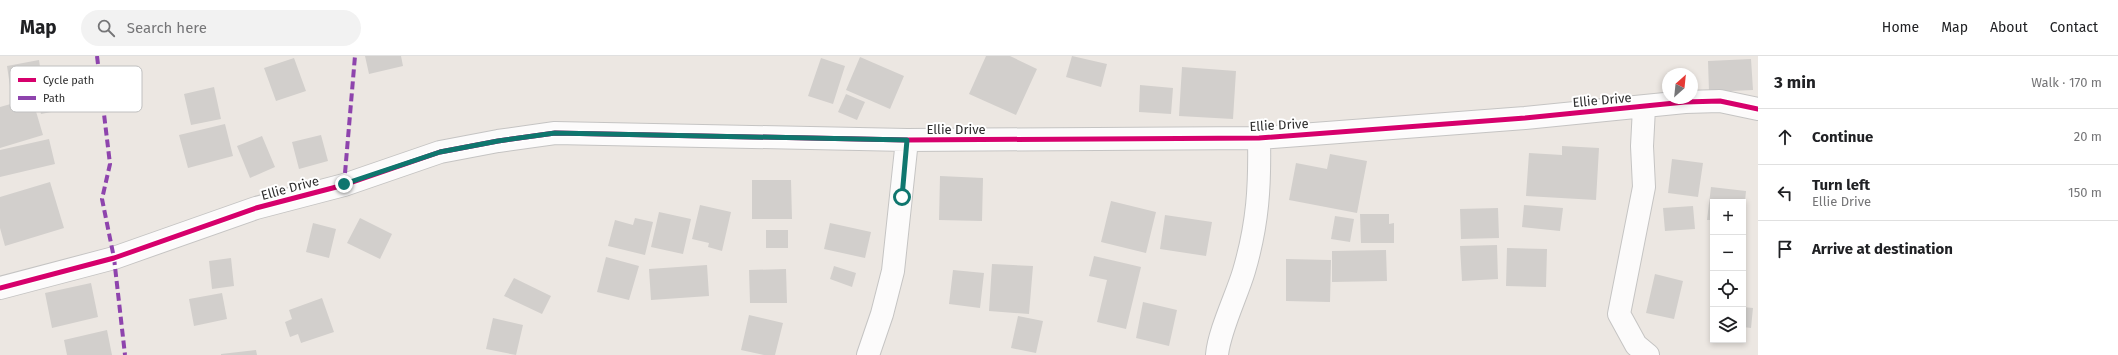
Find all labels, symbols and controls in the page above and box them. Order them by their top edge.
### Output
search box [81,10,361,46]
text: Map [20,16,57,39]
icon: search [95,17,117,39]
text: Search here [127,19,207,37]
text: Home [1882,19,1919,36]
text: Map [1941,19,1968,36]
text: About [1990,19,2028,36]
text: Contact [2050,19,2098,36]
legend [10,66,142,112]
north arrow [1662,68,1698,104]
text: 3 min [1774,72,1816,93]
text: Cycle path [43,74,94,87]
text: Walk · 170 m [2031,75,2102,90]
street label: Ellie Drive [1572,90,1632,110]
text: Path [43,92,65,105]
street label: Ellie Drive [1249,116,1309,134]
street label: Ellie Drive [926,122,986,137]
icon: ahead [1774,126,1796,148]
text: Continue [1812,128,1873,146]
text: 20 m [2074,129,2102,144]
street label: Ellie Drive [259,173,321,203]
route end [335,175,353,193]
text: Turn left [1812,176,1870,194]
icon: left [1774,182,1796,204]
text: 150 m [2068,185,2102,200]
route start [893,188,911,206]
text: Ellie Drive [1812,194,1871,209]
map controls [1710,199,1746,343]
button: + [1710,199,1746,235]
button: − [1710,235,1746,271]
icon: arrive [1774,238,1796,260]
text: Arrive at destination [1812,240,1953,258]
button: locate [1710,271,1746,307]
button: layers [1710,307,1746,343]

